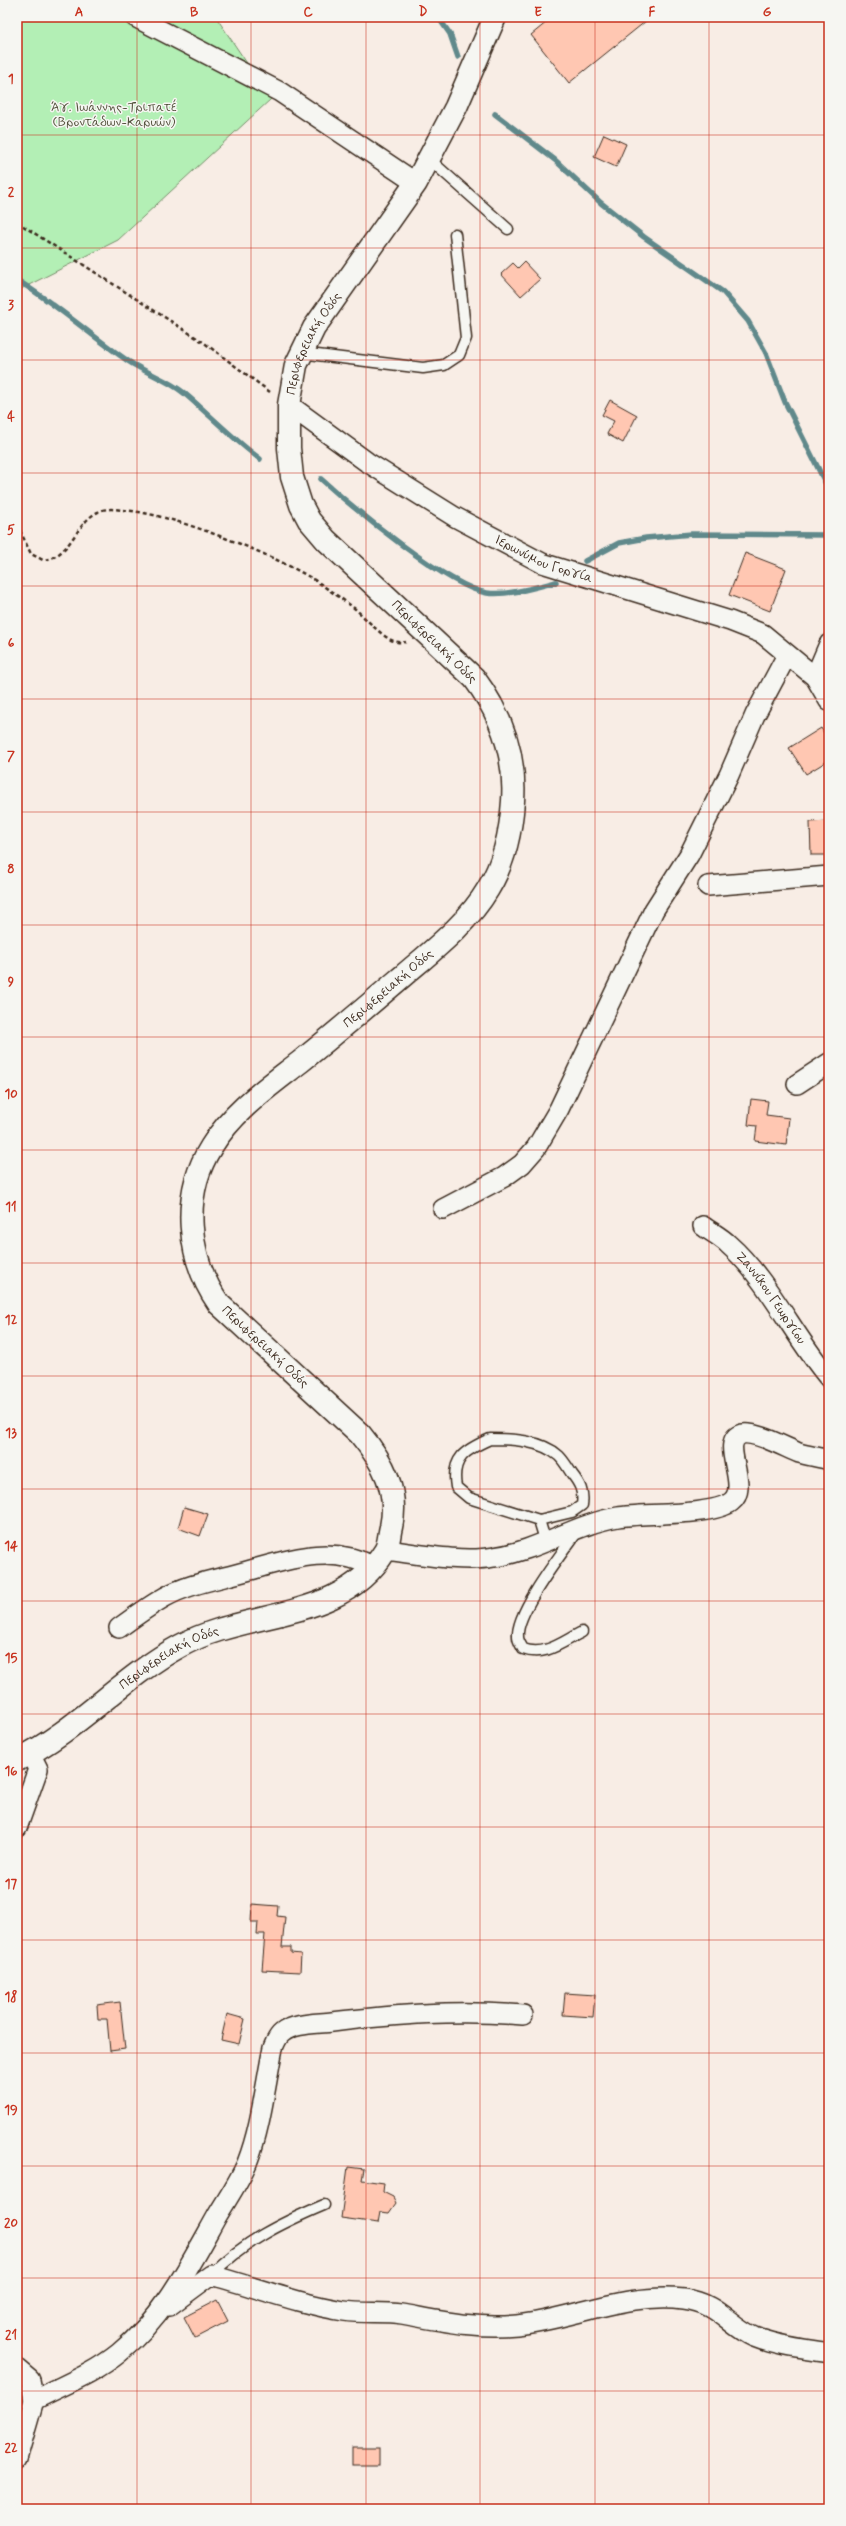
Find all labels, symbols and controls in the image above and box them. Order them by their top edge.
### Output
text: A [75,4,83,21]
text: B [190,4,199,21]
text: C [303,4,313,21]
text: D [419,4,428,21]
text: E [534,4,542,21]
text: F [649,4,656,21]
text: G [763,4,772,21]
text: 1 [8,71,14,88]
park label: Άγ. Ιωάννης-Τριπατέ (Βροντάδων-Καρυών) [51,99,177,131]
text: 2 [8,184,15,201]
street label: Περιφερειακή Οδός [282,289,345,396]
text: 3 [8,297,14,314]
text: 4 [7,409,15,426]
text: 5 [7,522,15,539]
street label: Ιερωνύμου Γοργία [492,531,595,587]
street label: Περιφερειακή Οδός [387,597,481,688]
text: 6 [8,635,15,652]
text: 7 [7,748,15,765]
text: 8 [7,861,15,878]
street label: Περιφερειακή Οδός [340,945,437,1032]
text: 9 [8,974,15,991]
text: 10 [4,1086,18,1103]
text: 11 [5,1199,17,1216]
street label: Ζαννίκου Γεωργίου [732,1248,810,1348]
street label: Περιφερειακή Οδός [218,1302,312,1392]
text: 12 [5,1312,17,1329]
text: 13 [5,1425,17,1442]
text: 14 [4,1538,18,1555]
street label: Περιφερειακή Οδός [116,1622,221,1693]
text: 15 [5,1650,17,1667]
text: 16 [4,1763,18,1780]
text: 17 [5,1876,18,1893]
text: 18 [5,1989,17,2006]
text: 19 [4,2102,18,2119]
text: 20 [4,2215,18,2232]
text: 21 [5,2327,17,2344]
text: 22 [4,2440,18,2457]

